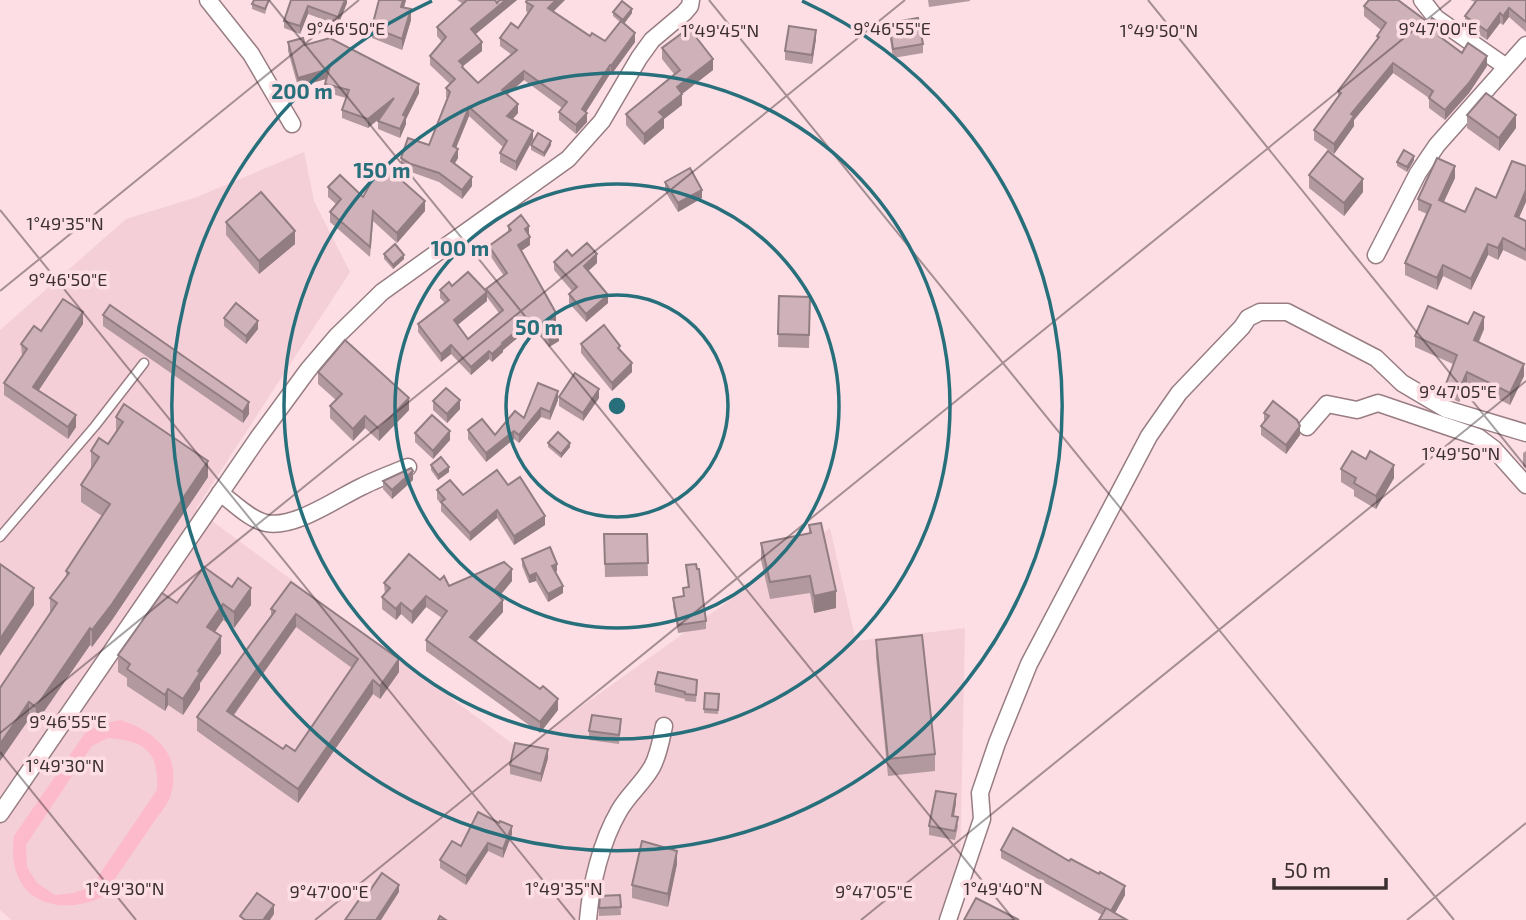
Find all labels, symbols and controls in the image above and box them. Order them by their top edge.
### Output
text: 9°46'50"E [307,17,385,39]
text: 9°46'55"E [853,17,931,39]
text: 9°47'00"E [1398,17,1478,39]
text: 1°49'45"N [681,19,759,41]
text: 1°49'50"N [1120,19,1198,41]
text: 200 m [271,78,333,103]
text: 150 m [354,157,410,182]
text: 1°49'35"N [26,212,104,234]
text: 100 m [431,235,489,260]
text: 9°46'50"E [29,268,107,290]
text: 50 m [515,314,563,339]
text: 9°47'05"E [1419,380,1497,402]
centre of rings [605,394,629,418]
text: 1°49'50"N [1422,442,1500,464]
text: 9°46'55"E [29,710,107,732]
text: 1°49'30"N [26,754,104,776]
scale bar [1274,846,1386,890]
text: 50 m [1284,857,1331,882]
text: 1°49'30"N [86,877,164,899]
text: 1°49'35"N [525,877,603,899]
text: 1°49'40"N [963,877,1043,899]
text: 9°47'00"E [289,880,369,902]
text: 9°47'05"E [835,880,913,902]

